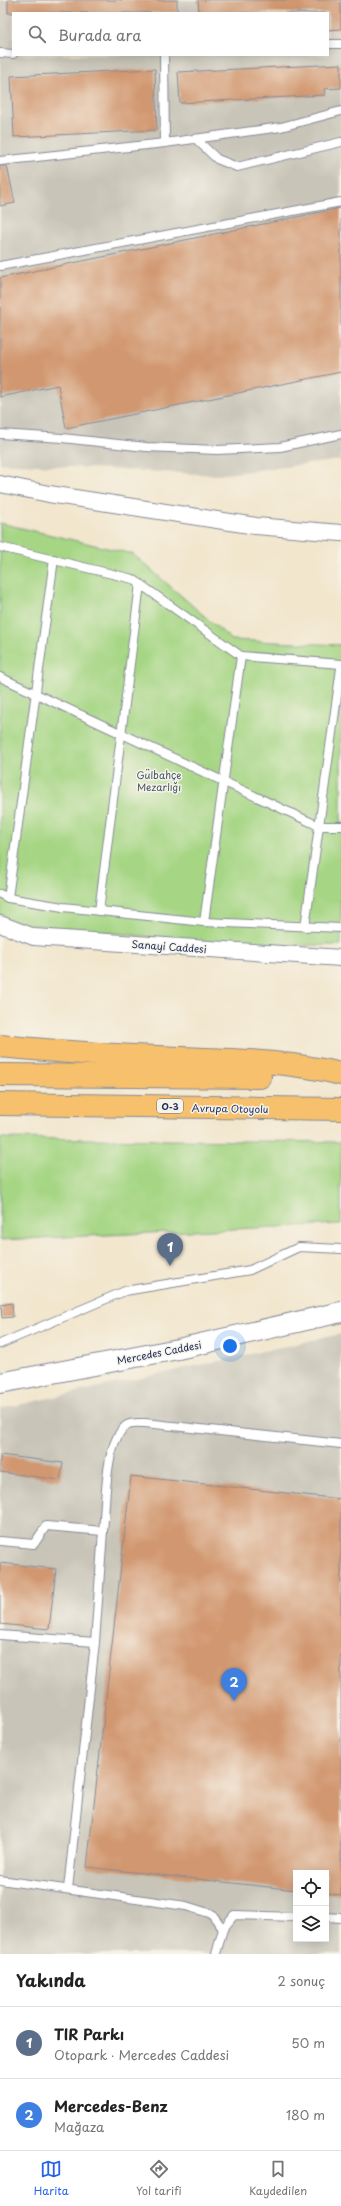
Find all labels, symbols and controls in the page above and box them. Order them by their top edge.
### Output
search box [12,12,329,56]
icon: search [26,23,48,45]
text: Burada ara [58,23,141,46]
park label: Gülbahçe Mezarlığı [137,767,181,794]
street label: Sanayi Caddesi [131,936,207,957]
road number: O-3 [157,1099,183,1113]
street label: Avrupa Otoyolu [192,1100,268,1116]
pin: 1 [157,1233,183,1266]
street label: Mercedes Caddesi [115,1336,203,1368]
your location [220,1336,240,1356]
pin: 2 [221,1668,247,1701]
map controls [293,1870,329,1942]
button: locate [293,1870,329,1906]
button: layers [293,1906,329,1942]
text: Yakında [16,1967,86,1993]
text: 2 sonuç [277,1971,325,1990]
text: TIR Parkı [54,2022,124,2045]
text: 1 [26,2033,32,2052]
text: 50 m [291,2033,325,2052]
text: Otopark · Mercedes Caddesi [54,2045,229,2064]
text: Mercedes-Benz [54,2094,168,2117]
text: 2 [24,2105,34,2124]
text: 180 m [286,2105,325,2124]
text: Mağaza [54,2117,104,2136]
tab: Harita [34,2158,69,2199]
tab: Yol tarifi [136,2158,182,2199]
tab: Kaydedilen [249,2158,307,2199]

